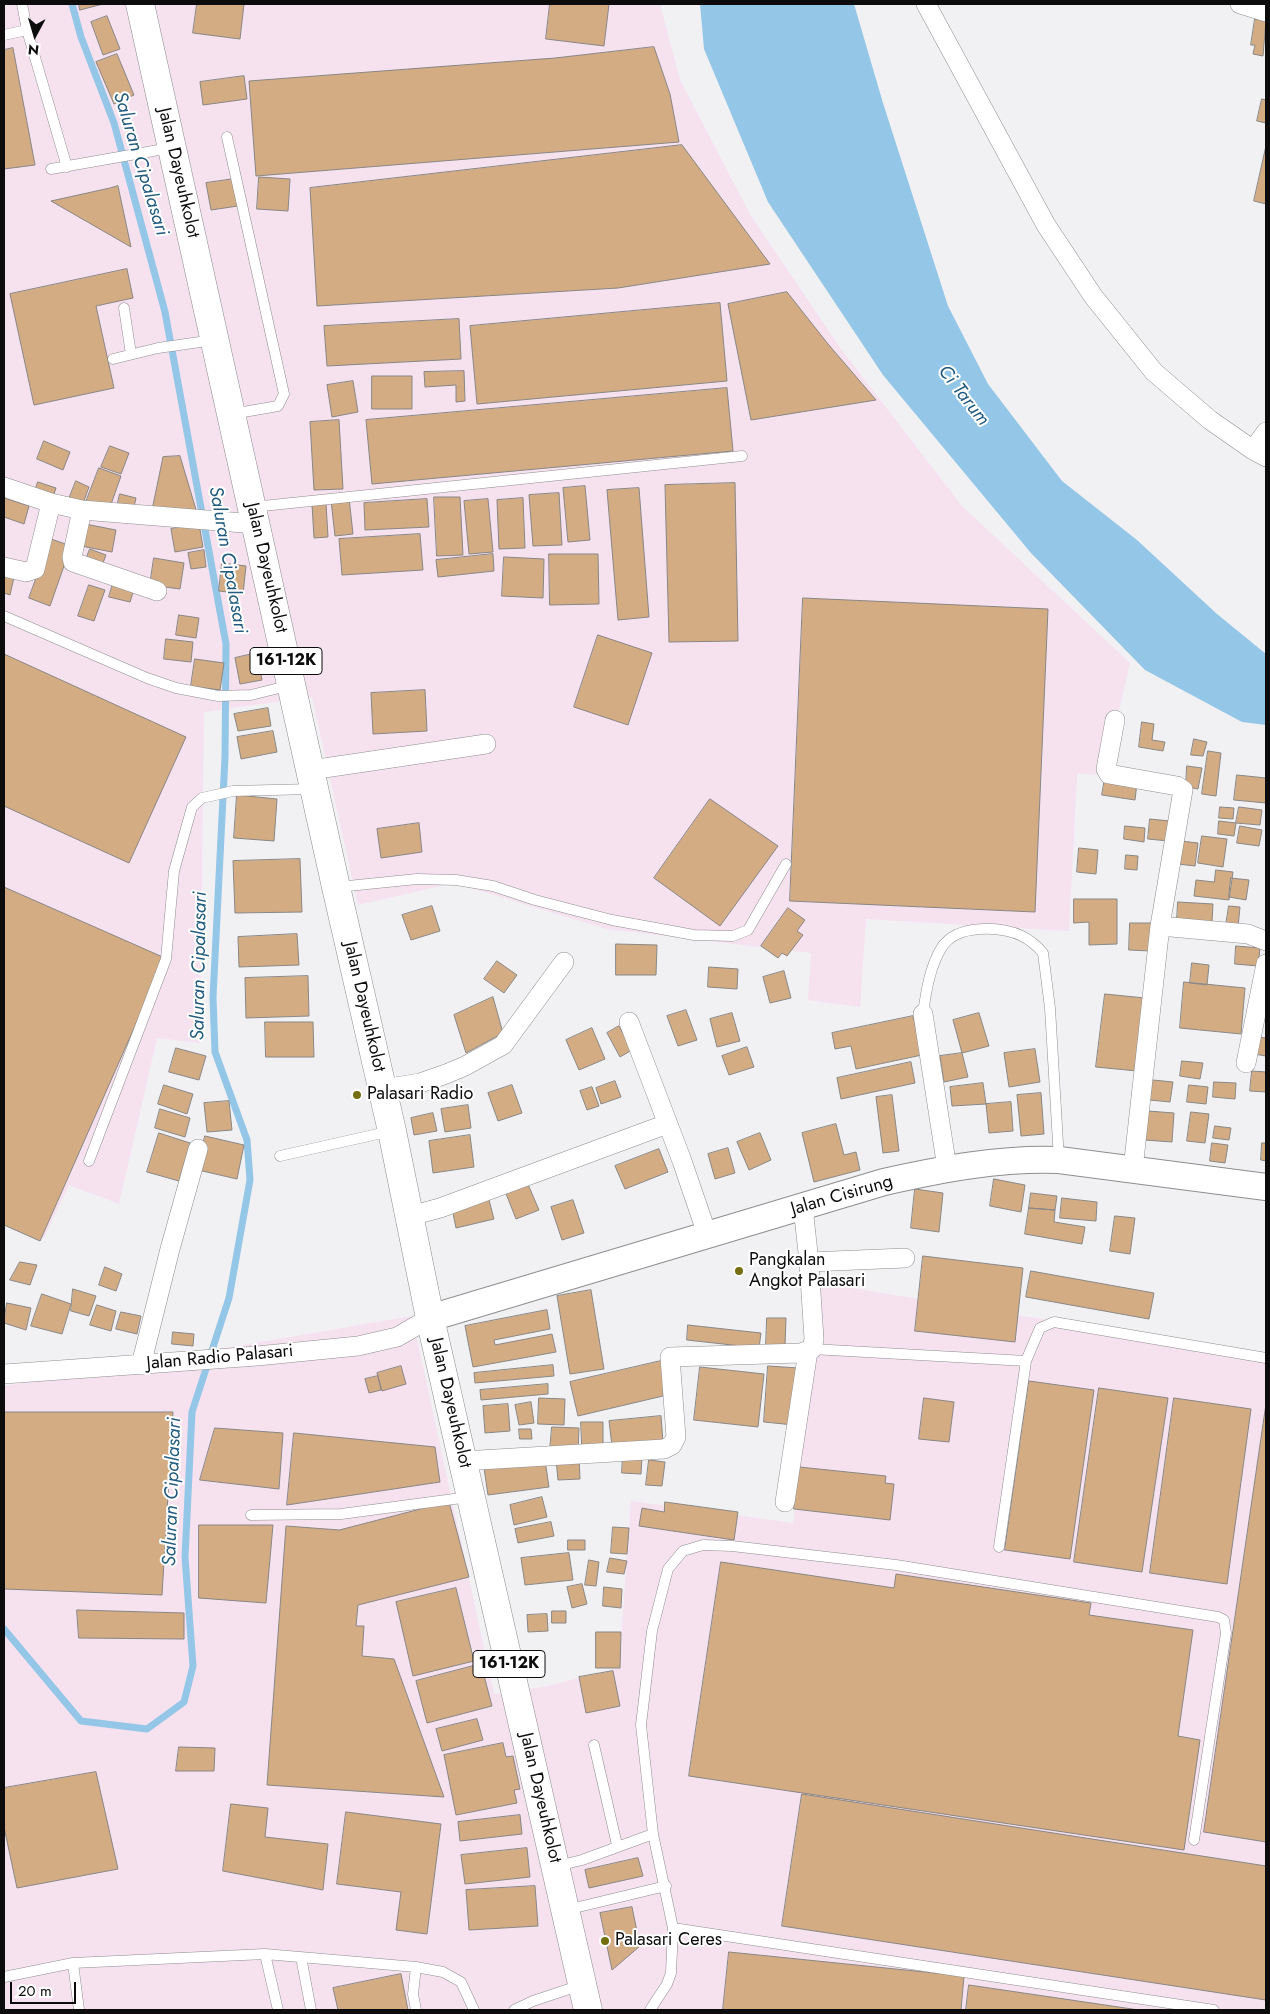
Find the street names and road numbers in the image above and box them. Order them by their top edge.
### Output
street label: Jalan Dayeuhkolot [153,106,203,240]
street label: Jalan Dayeuhkolot [241,501,291,635]
road number: 161-12K [250,648,322,674]
street label: Jalan Dayeuhkolot [339,940,389,1074]
street label: Jalan Cisirung [789,1171,895,1221]
street label: Jalan Dayeuhkolot [425,1336,475,1470]
street label: Jalan Radio Palasari [146,1341,294,1375]
road number: 161-12K [473,1650,545,1678]
street label: Jalan Dayeuhkolot [515,1731,565,1865]

